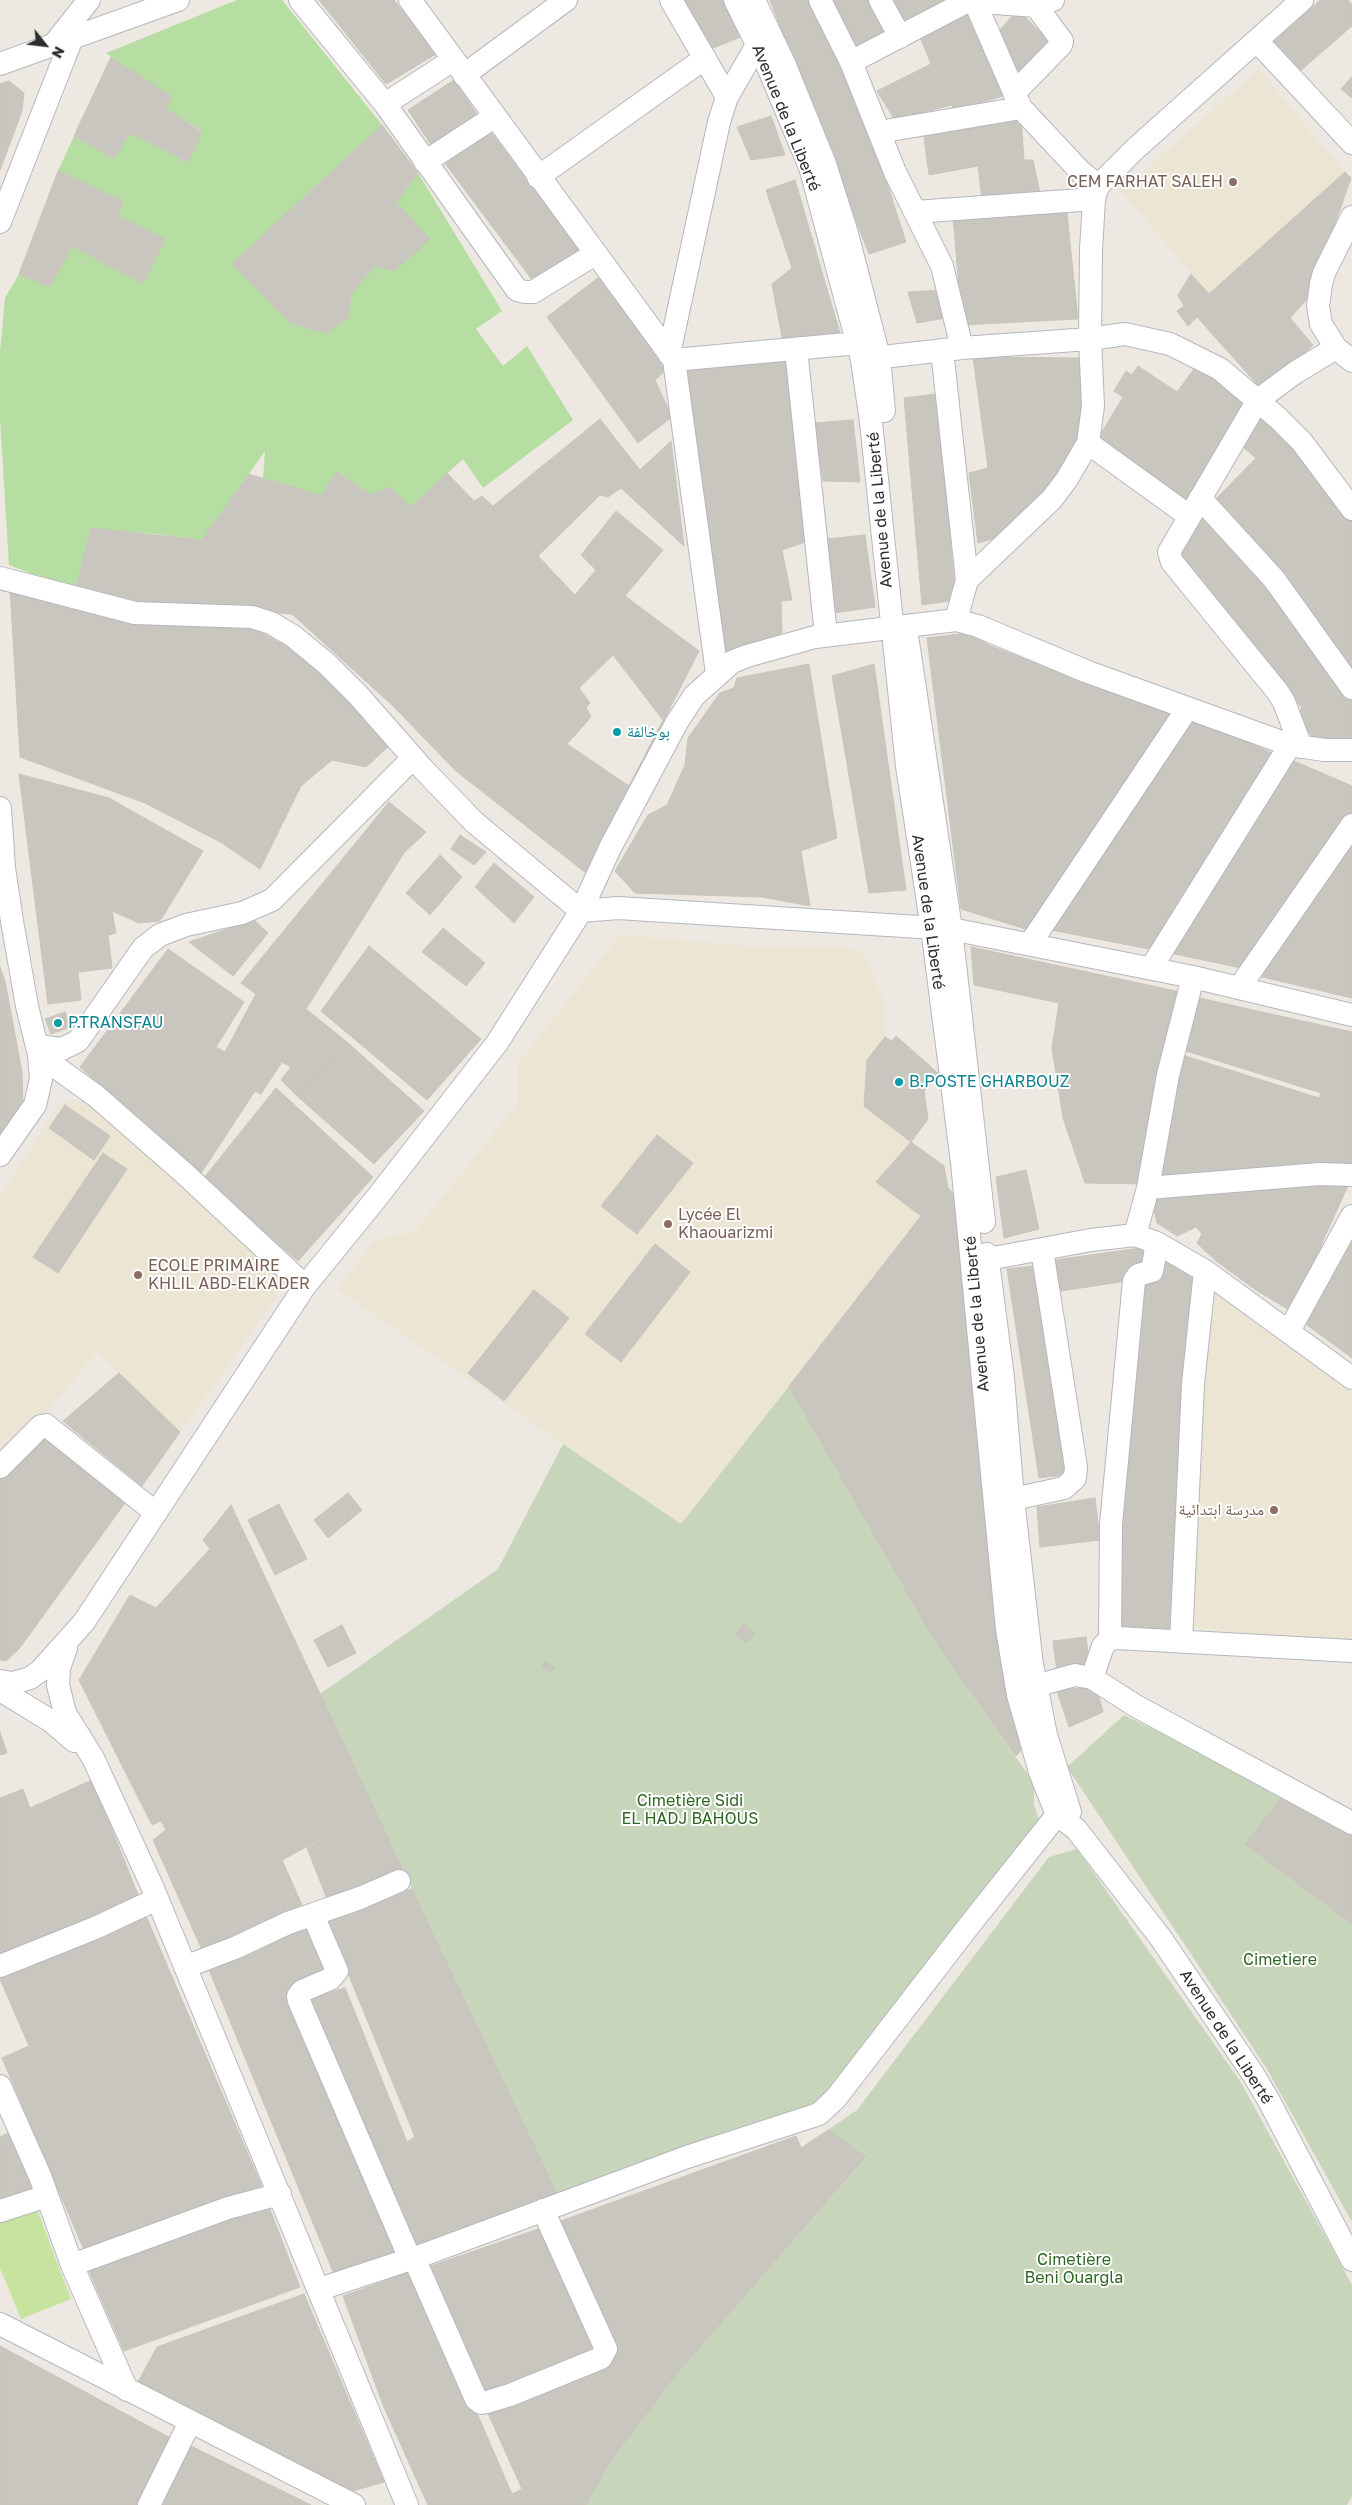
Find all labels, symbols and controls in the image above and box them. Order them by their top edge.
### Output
north arrow [20,20,70,70]
street label: Avenue de la Liberté [748,42,824,194]
text: N [49,44,69,61]
place label: CEM FARHAT SALEH [1067,172,1223,192]
marker: CEM FARHAT SALEH [1227,176,1239,188]
street label: Avenue de la Liberté [864,431,896,589]
place label: بوخالفة [627,722,670,742]
marker: بوخالفة [611,726,623,738]
street label: Avenue de la Liberté [908,833,948,991]
place label: P.TRANSFAU [68,1013,164,1033]
marker: P.TRANSFAU [52,1017,64,1029]
place label: B.POSTE GHARBOUZ [909,1072,1069,1092]
marker: B.POSTE GHARBOUZ [893,1076,905,1088]
place label: Lycée El Khaouarizmi [678,1205,773,1243]
marker: Lycée El Khaouarizmi [662,1218,674,1230]
street label: Avenue de la Liberté [961,1235,993,1393]
place label: ECOLE PRIMAIRE KHLIL ABD-ELKADER [148,1256,310,1294]
marker: ECOLE PRIMAIRE KHLIL ABD-ELKADER [132,1269,144,1281]
place label: مدرسة ابتدائية [1178,1500,1264,1520]
marker: مدرسة ابتدائية [1268,1504,1280,1516]
park label: Cimetière Sidi EL HADJ BAHOUS [622,1791,758,1829]
park label: Cimetiere [1243,1950,1317,1970]
street label: Avenue de la Liberté [1175,1966,1277,2108]
park label: Cimetière Beni Ouargla [1025,2250,1123,2288]

